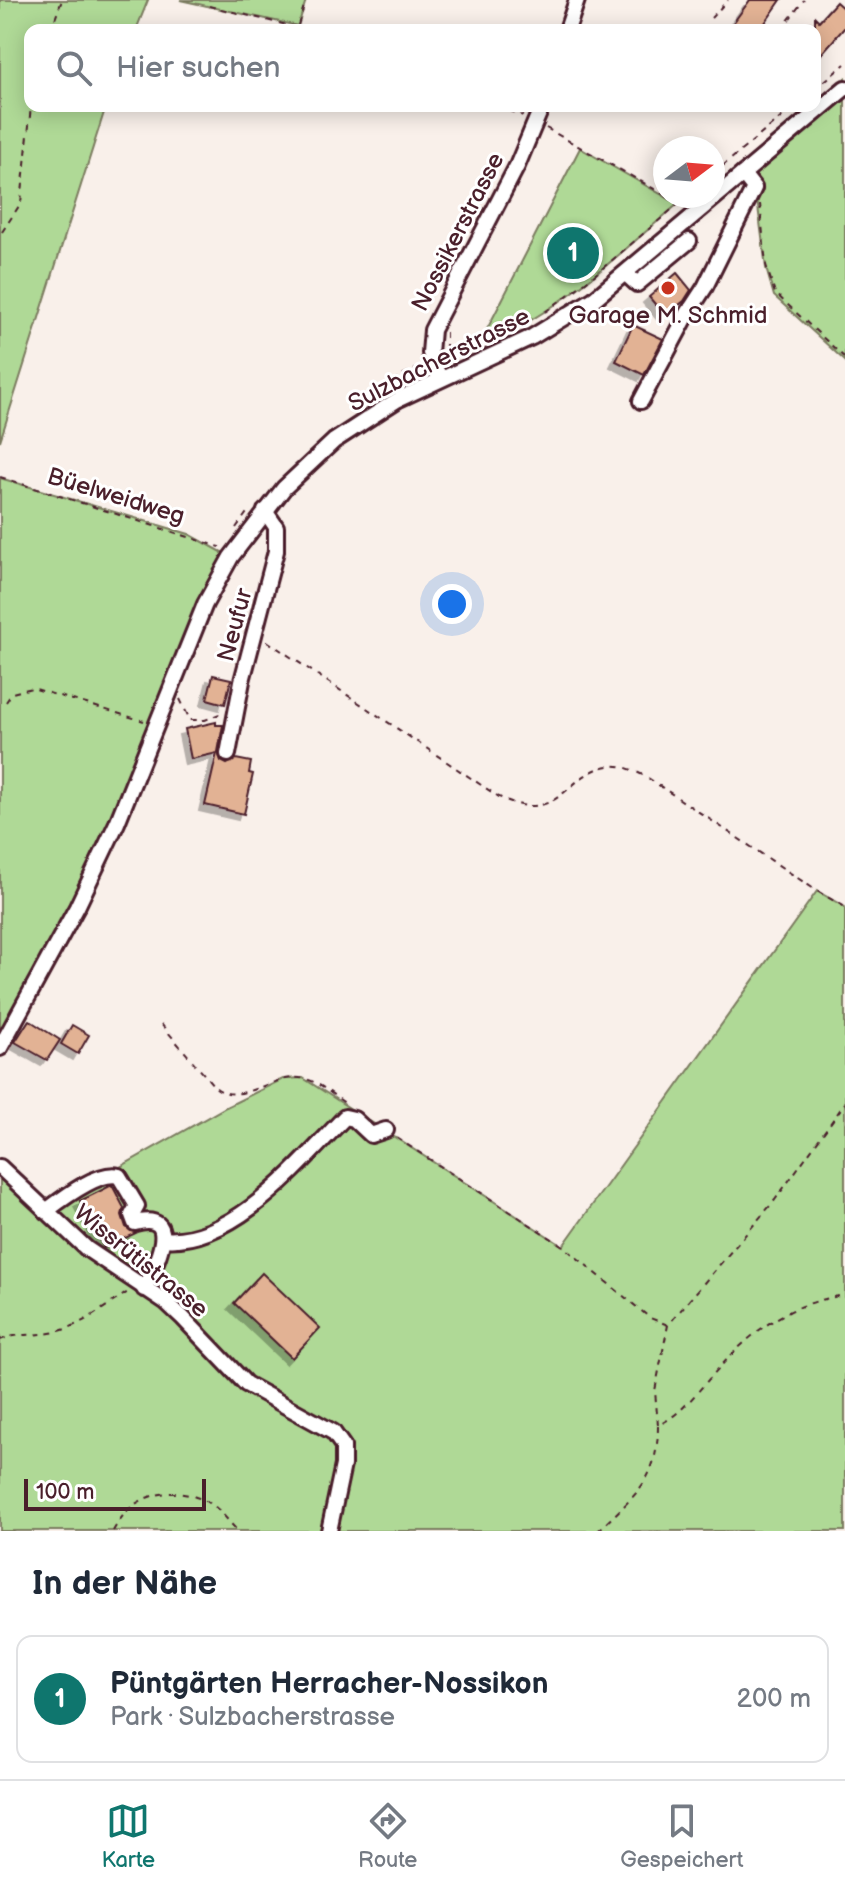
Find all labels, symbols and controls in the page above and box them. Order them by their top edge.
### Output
search box [24,24,821,112]
icon: search [52,46,96,90]
text: Hier suchen [116,50,281,86]
north arrow [653,136,725,208]
street label: Nossikerstrasse [406,148,510,316]
pin: 1 [547,223,599,283]
marker: Garage M. Schmid [659,279,677,297]
place label: Garage M. Schmid [568,301,768,330]
street label: Sulzbacherstrasse [343,302,535,418]
street label: Büelweidweg [44,461,188,531]
your location [432,584,472,624]
street label: Neufur [211,585,259,665]
street label: Wissrütistrasse [68,1198,214,1324]
scale bar [24,1475,206,1511]
text: 100 m [36,1479,95,1506]
text: In der Nähe [32,1563,217,1604]
text: Püntgärten Herracher-Nossikon [110,1666,548,1702]
text: 1 [55,1684,65,1715]
text: 200 m [737,1684,811,1715]
text: Park · Sulzbacherstrasse [110,1702,395,1733]
tab: Karte [101,1799,155,1874]
tab: Route [358,1799,417,1874]
tab: Gespeichert [620,1799,744,1874]

